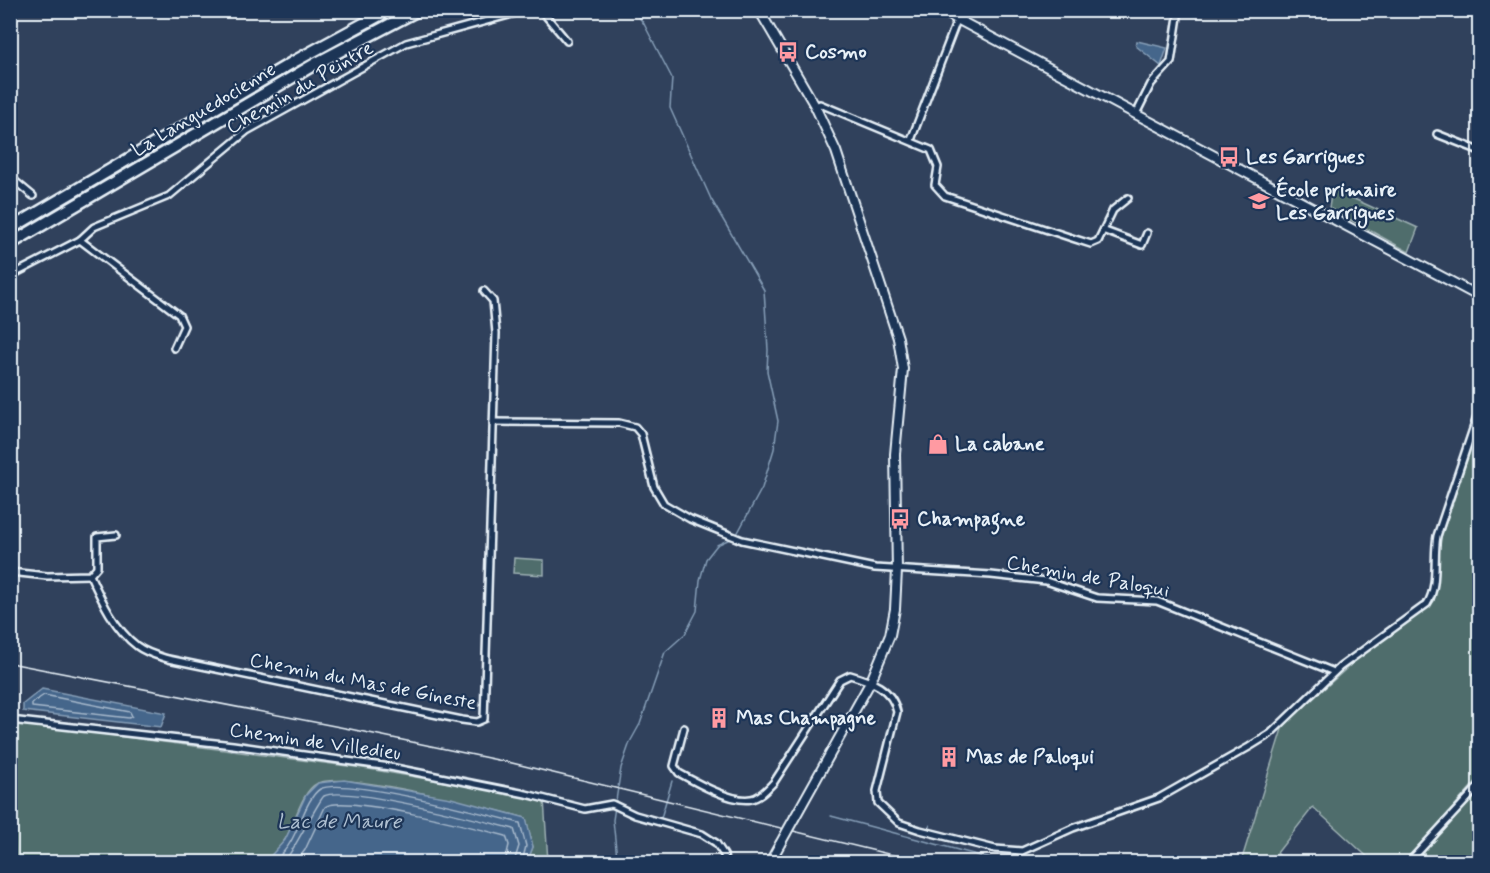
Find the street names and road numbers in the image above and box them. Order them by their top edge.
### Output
street label: Chemin du Peintre [222,35,379,141]
street label: La Languedocienne [127,56,281,164]
street label: Chemin de Paloqui [1004,549,1172,605]
street label: Chemin du Mas de Gineste [247,647,479,717]
street label: Chemin de Villedieu [228,717,402,767]

